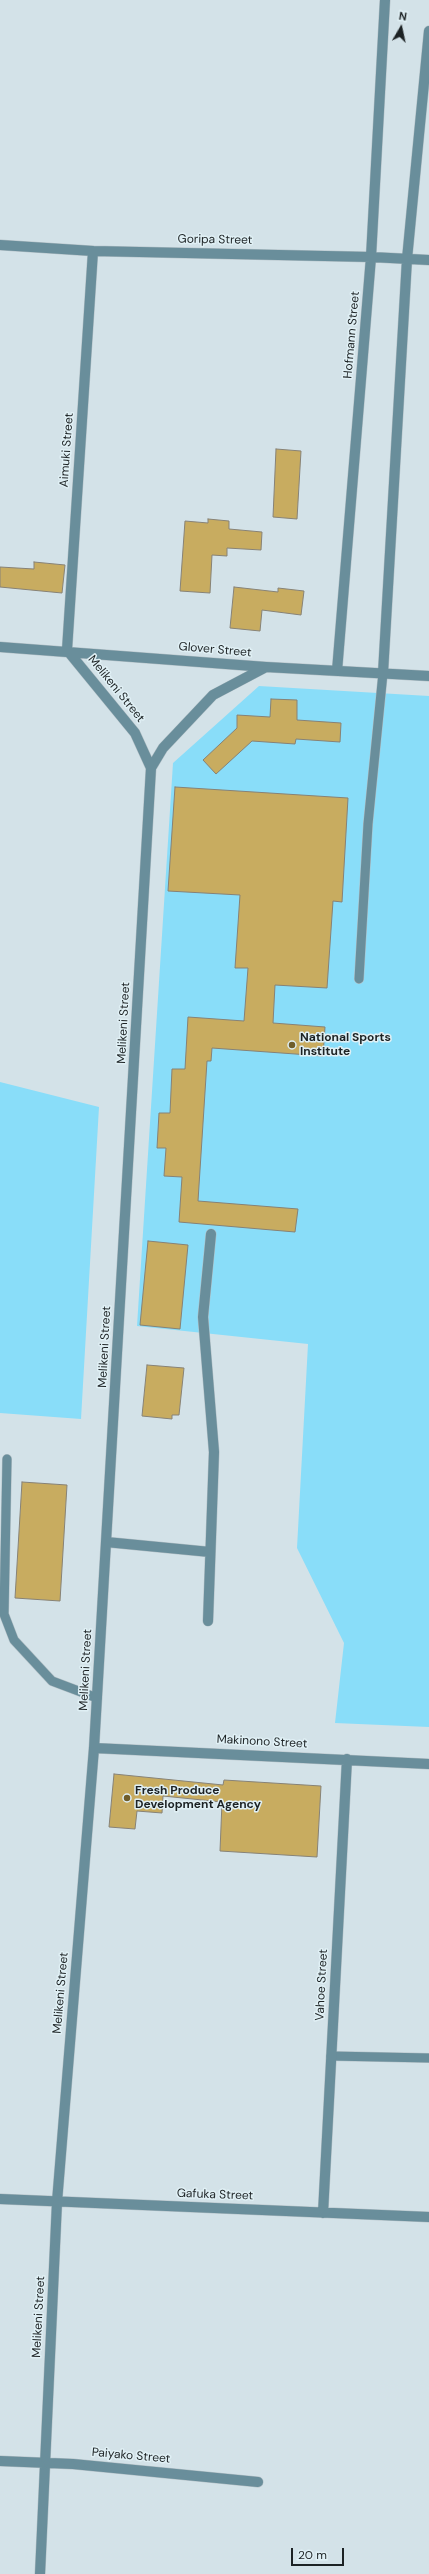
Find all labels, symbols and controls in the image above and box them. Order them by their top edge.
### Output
north arrow [381,8,421,48]
text: N [398,9,408,24]
street label: Goripa Street [177,232,253,248]
street label: Hofmann Street [341,291,363,379]
street label: Aimuki Street [57,412,77,488]
street label: Glover Street [178,640,252,660]
street label: Melikeni Street [85,653,147,725]
street label: Melikeni Street [115,982,133,1064]
place label: National Sports Institute [300,1031,391,1059]
marker: National Sports Institute [287,1040,297,1050]
street label: Melikeni Street [96,1306,114,1388]
street label: Melikeni Street [77,1629,95,1711]
street label: Makinono Street [216,1732,308,1752]
place label: Fresh Produce Development Agency [135,1784,261,1812]
marker: Fresh Produce Development Agency [122,1793,132,1803]
street label: Vahoe Street [313,1949,331,2021]
street label: Melikeni Street [50,1952,72,2034]
street label: Gafuka Street [177,2186,253,2204]
street label: Melikeni Street [30,2276,48,2358]
street label: Paiyako Street [91,2445,171,2467]
scale bar [293,2540,346,2566]
text: 20 m [298,2547,327,2563]

